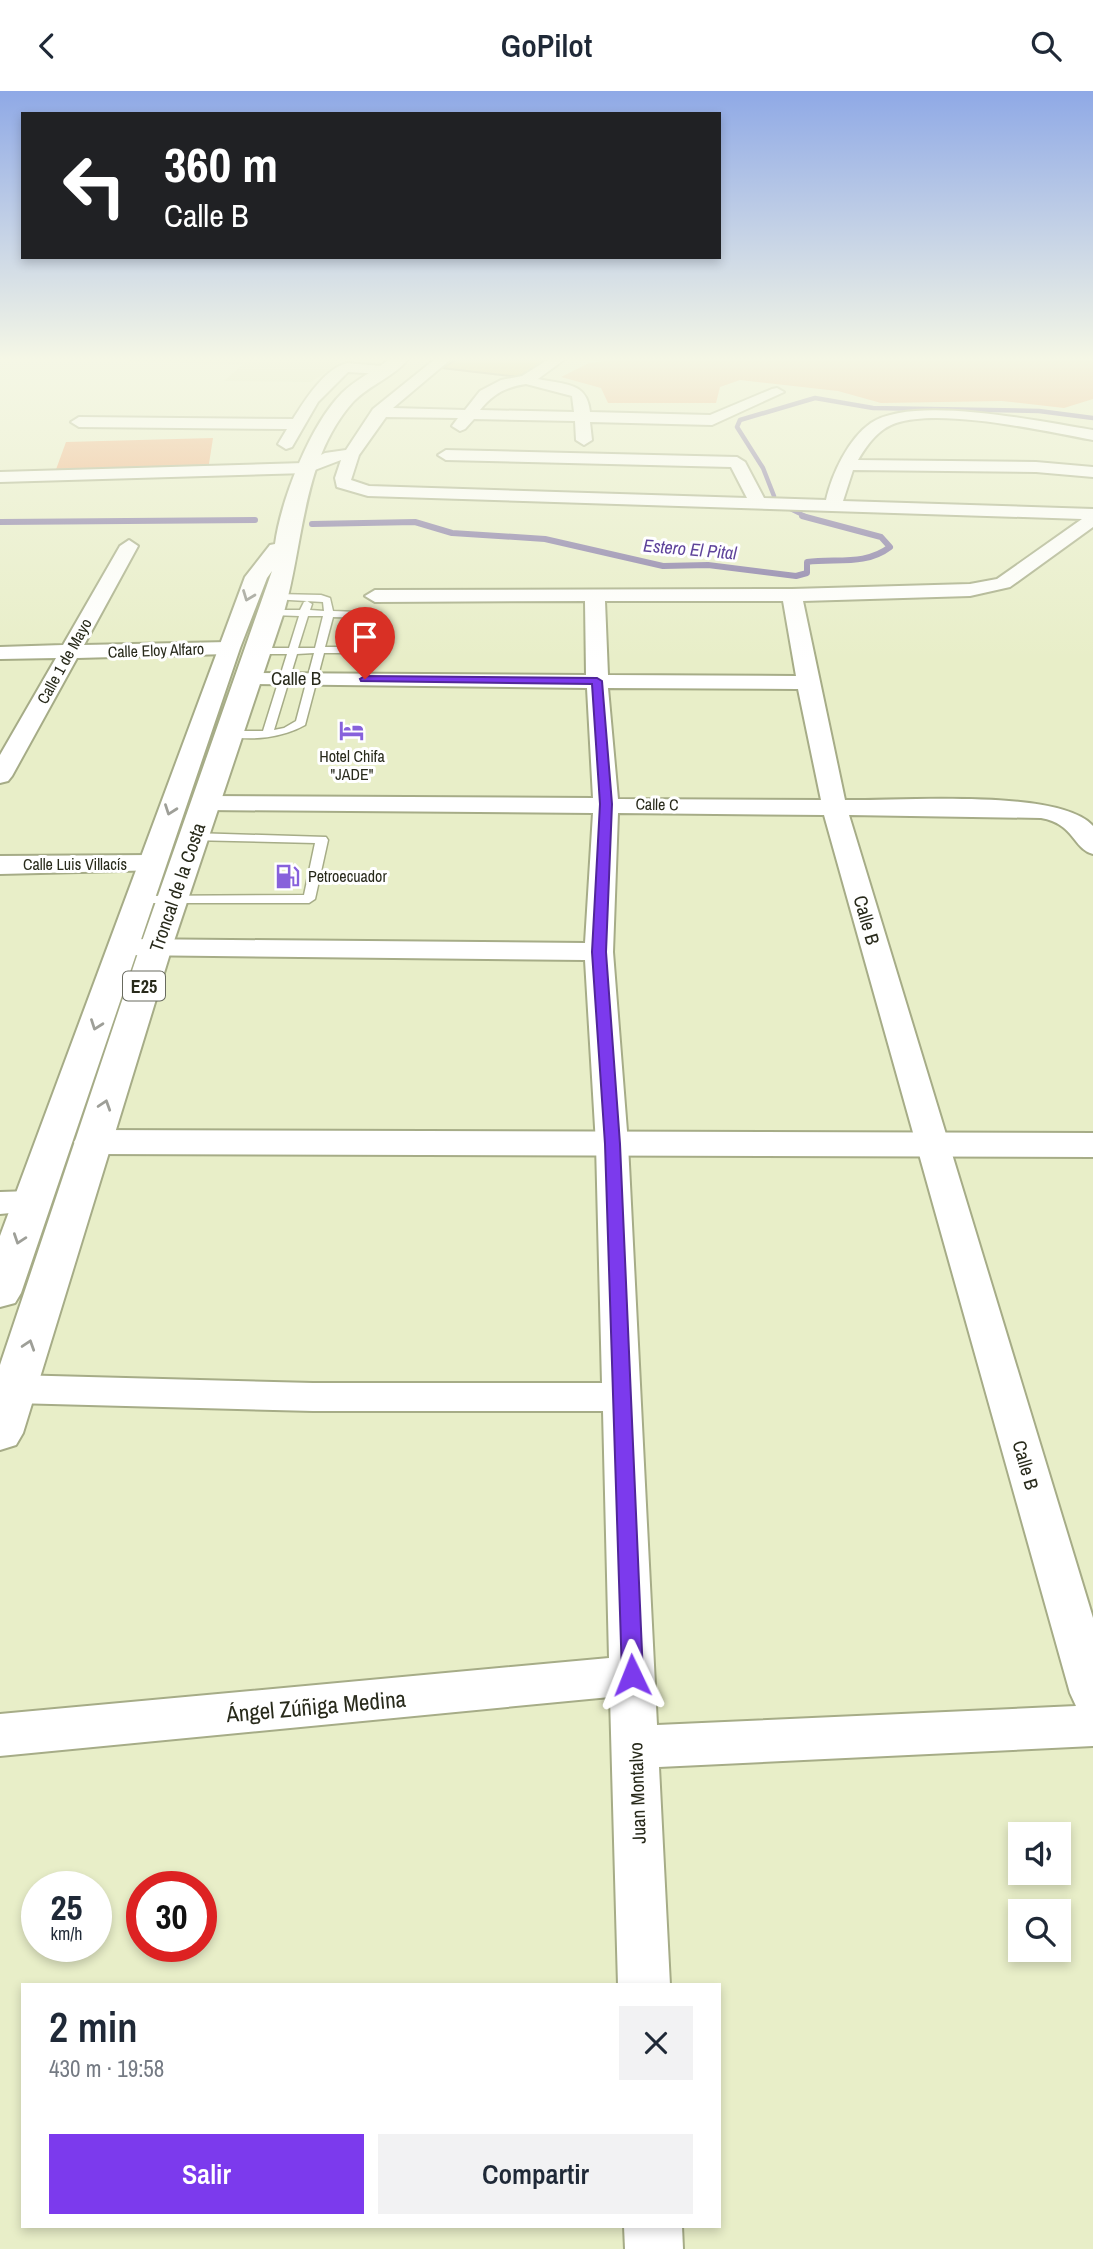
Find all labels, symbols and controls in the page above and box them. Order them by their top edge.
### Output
text: GoPilot [501,24,592,67]
icon: back [28,27,66,65]
icon: search [1027,27,1065,65]
text: 360 m [164,131,278,197]
icon: left [49,140,140,231]
text: Calle B [164,194,249,237]
water label: Estero El Pital [642,532,738,566]
one-way arrow [243,589,257,601]
pin [335,607,395,679]
street label: Calle 1 de Mayo [31,614,97,708]
icon: arrive [346,618,384,656]
street label: Calle Eloy Alfaro [108,637,204,663]
street label: Calle B [271,665,321,691]
hotel icon: Hotel Chifa "JADE" [338,716,366,744]
place label: Hotel Chifa "JADE" [319,745,386,785]
street label: Calle C [635,793,679,815]
one-way arrow [164,803,178,815]
street label: Troncal de la Costa [143,819,211,955]
street label: Calle Luis Villacís [23,853,127,875]
fuel station icon: Petroecuador [274,862,302,890]
place label: Petroecuador [308,865,387,887]
street label: Calle B [848,892,886,948]
road number: E25 [123,971,165,1001]
one-way arrow [90,1018,104,1030]
one-way arrow [97,1099,111,1111]
one-way arrow [13,1232,27,1244]
one-way arrow [20,1339,35,1351]
street label: Calle B [1007,1437,1045,1493]
position arrow [595,1638,669,1712]
street label: Ángel Zúñiga Medina [224,1683,408,1729]
street label: Juan Montalvo [622,1742,652,1844]
map controls [1008,1822,1071,1962]
button: sound [1008,1822,1071,1885]
speed limit sign: 30 [126,1871,217,1962]
text: 25 [51,1884,82,1931]
button: search [1008,1899,1071,1962]
text: km/h [51,1921,83,1946]
text: 2 min [49,1999,138,2055]
button: close [619,2006,693,2080]
text: 430 m · 19:58 [49,2053,164,2084]
button: Salir [49,2134,364,2214]
button: Compartir [378,2134,693,2214]

